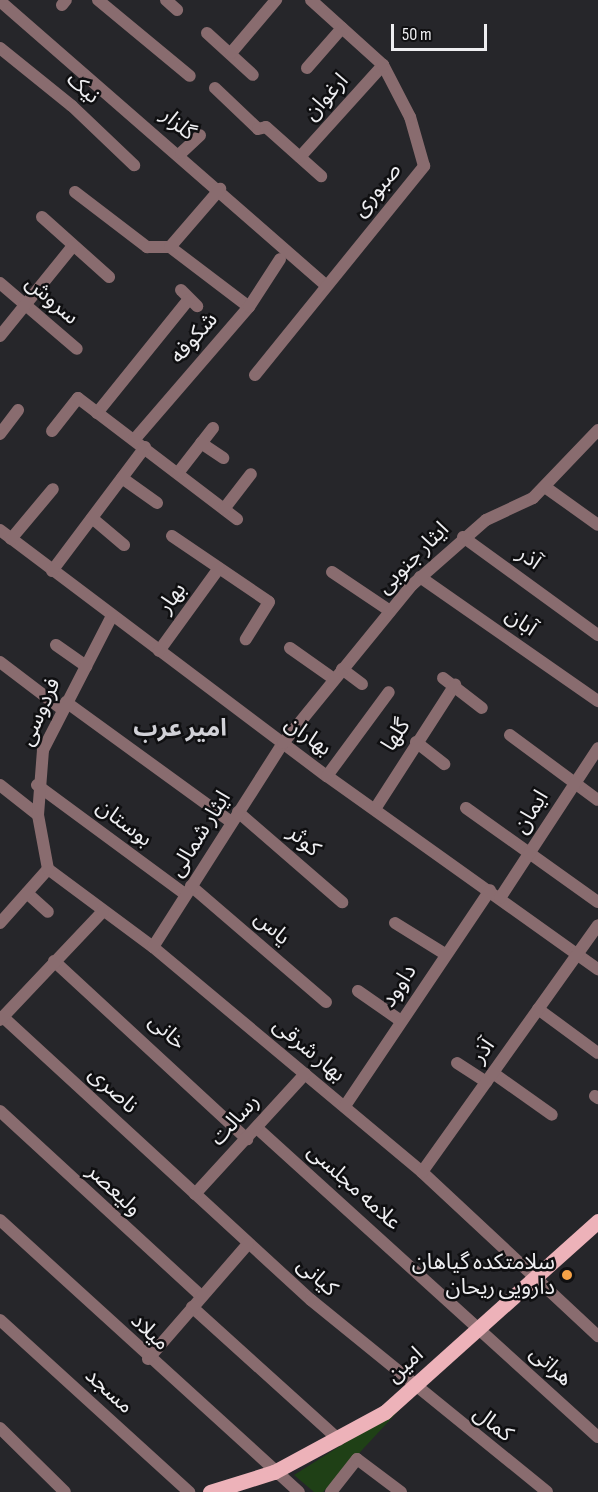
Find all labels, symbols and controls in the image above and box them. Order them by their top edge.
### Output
scale bar [394,12,490,50]
text: 50 m [402,24,432,45]
street label: نیک [61,66,105,110]
street label: ارغوان [298,68,354,126]
street label: گلزار [155,102,201,146]
street label: صبوری [347,158,407,222]
street label: سروش [20,270,84,330]
street label: شکوفه [165,307,223,369]
street label: ایثار جنوبی [371,516,455,600]
street label: آذر [512,540,546,576]
street label: بهار [152,577,192,619]
street label: آبان [500,602,542,642]
street label: فردوسی [13,674,67,750]
street label: بهاران [279,710,337,762]
street label: گلها [376,714,416,756]
district label: امیر عرب [133,715,227,743]
street label: ایمان [508,785,554,839]
street label: ایثار شمالی [163,786,237,882]
street label: بوستان [91,793,157,853]
street label: کوثر [282,820,326,862]
street label: یاس [248,905,296,951]
street label: داوود [375,960,423,1012]
street label: خانی [143,1008,191,1056]
street label: بهار شرقی [267,1012,351,1088]
street label: آذر [465,1034,501,1068]
street label: ناصری [83,1061,143,1119]
street label: رسالت [205,1089,265,1151]
street label: علامه مجلسی [302,1138,406,1236]
street label: ولیعصر [81,1158,147,1222]
place label: سلامتکده گیاهان دارویی ریحان [412,1249,555,1300]
street label: کیانی [291,1252,343,1302]
marker: سلامتکده گیاهان دارویی ریحان [560,1268,574,1282]
street label: میلاد [125,1308,175,1356]
street label: هراتی [524,1340,578,1392]
street label: امین [381,1341,429,1389]
street label: مسجد [79,1362,139,1420]
street label: کمال [468,1400,518,1448]

